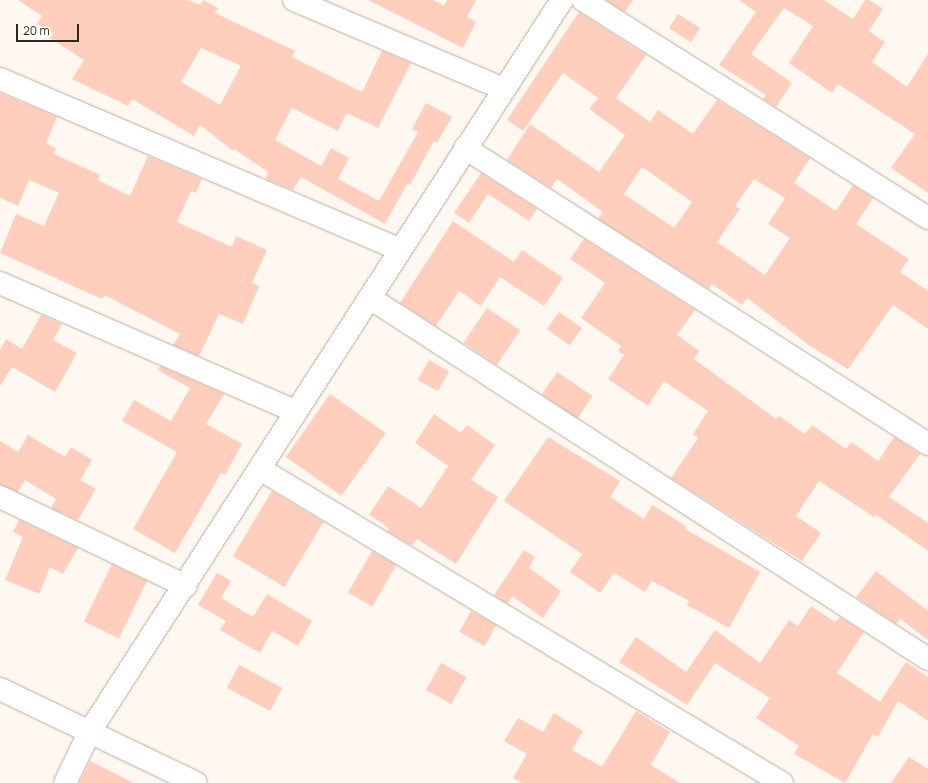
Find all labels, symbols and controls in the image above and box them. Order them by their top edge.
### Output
scale bar [18,16,81,42]
text: 20 m [23,22,50,39]

